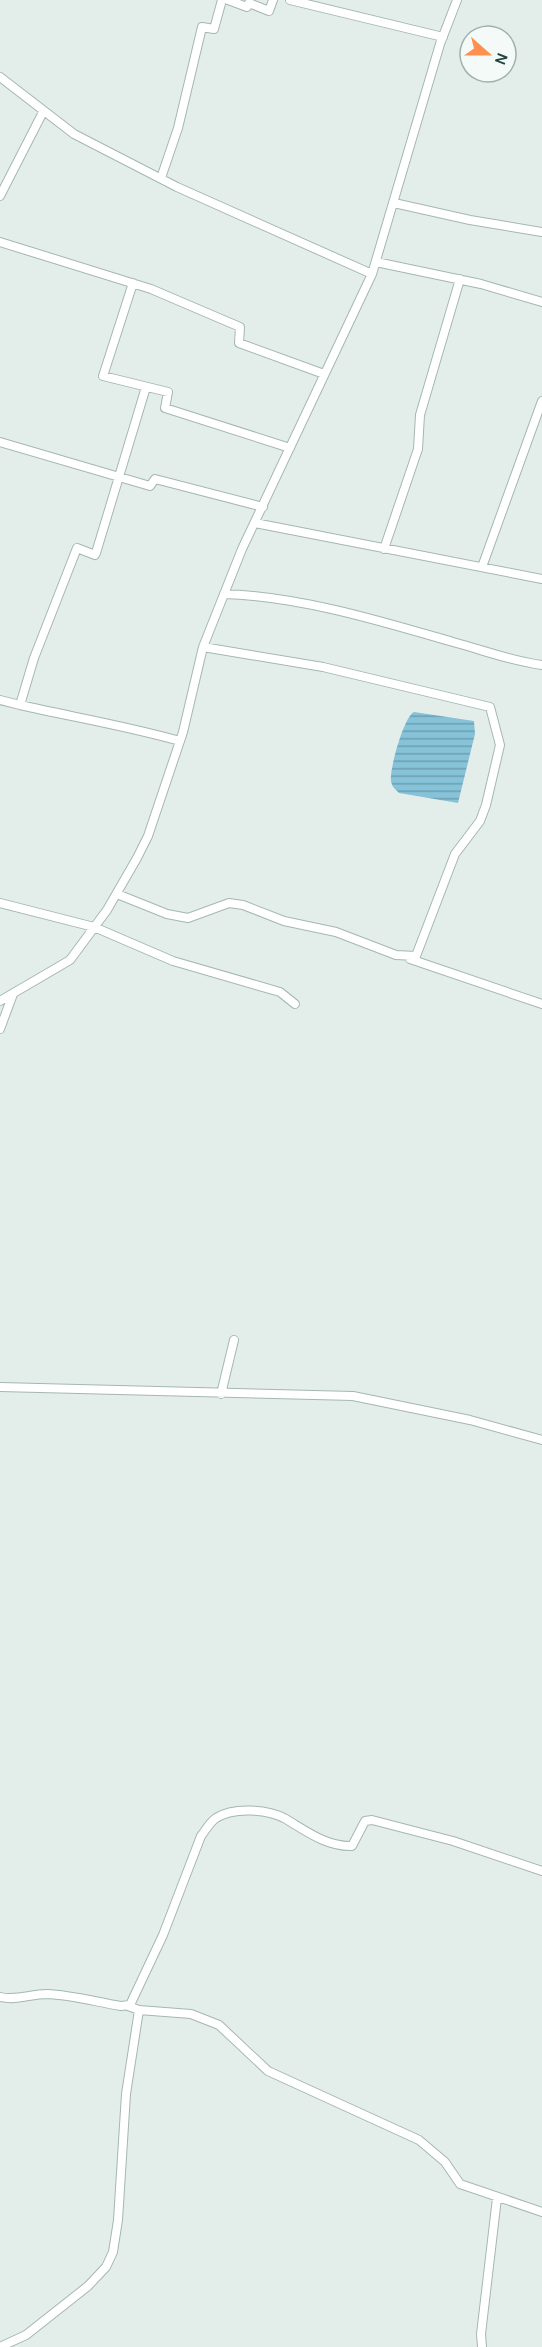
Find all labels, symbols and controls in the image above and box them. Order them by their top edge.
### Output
north arrow [458,24,518,84]
text: N [491,50,512,68]

